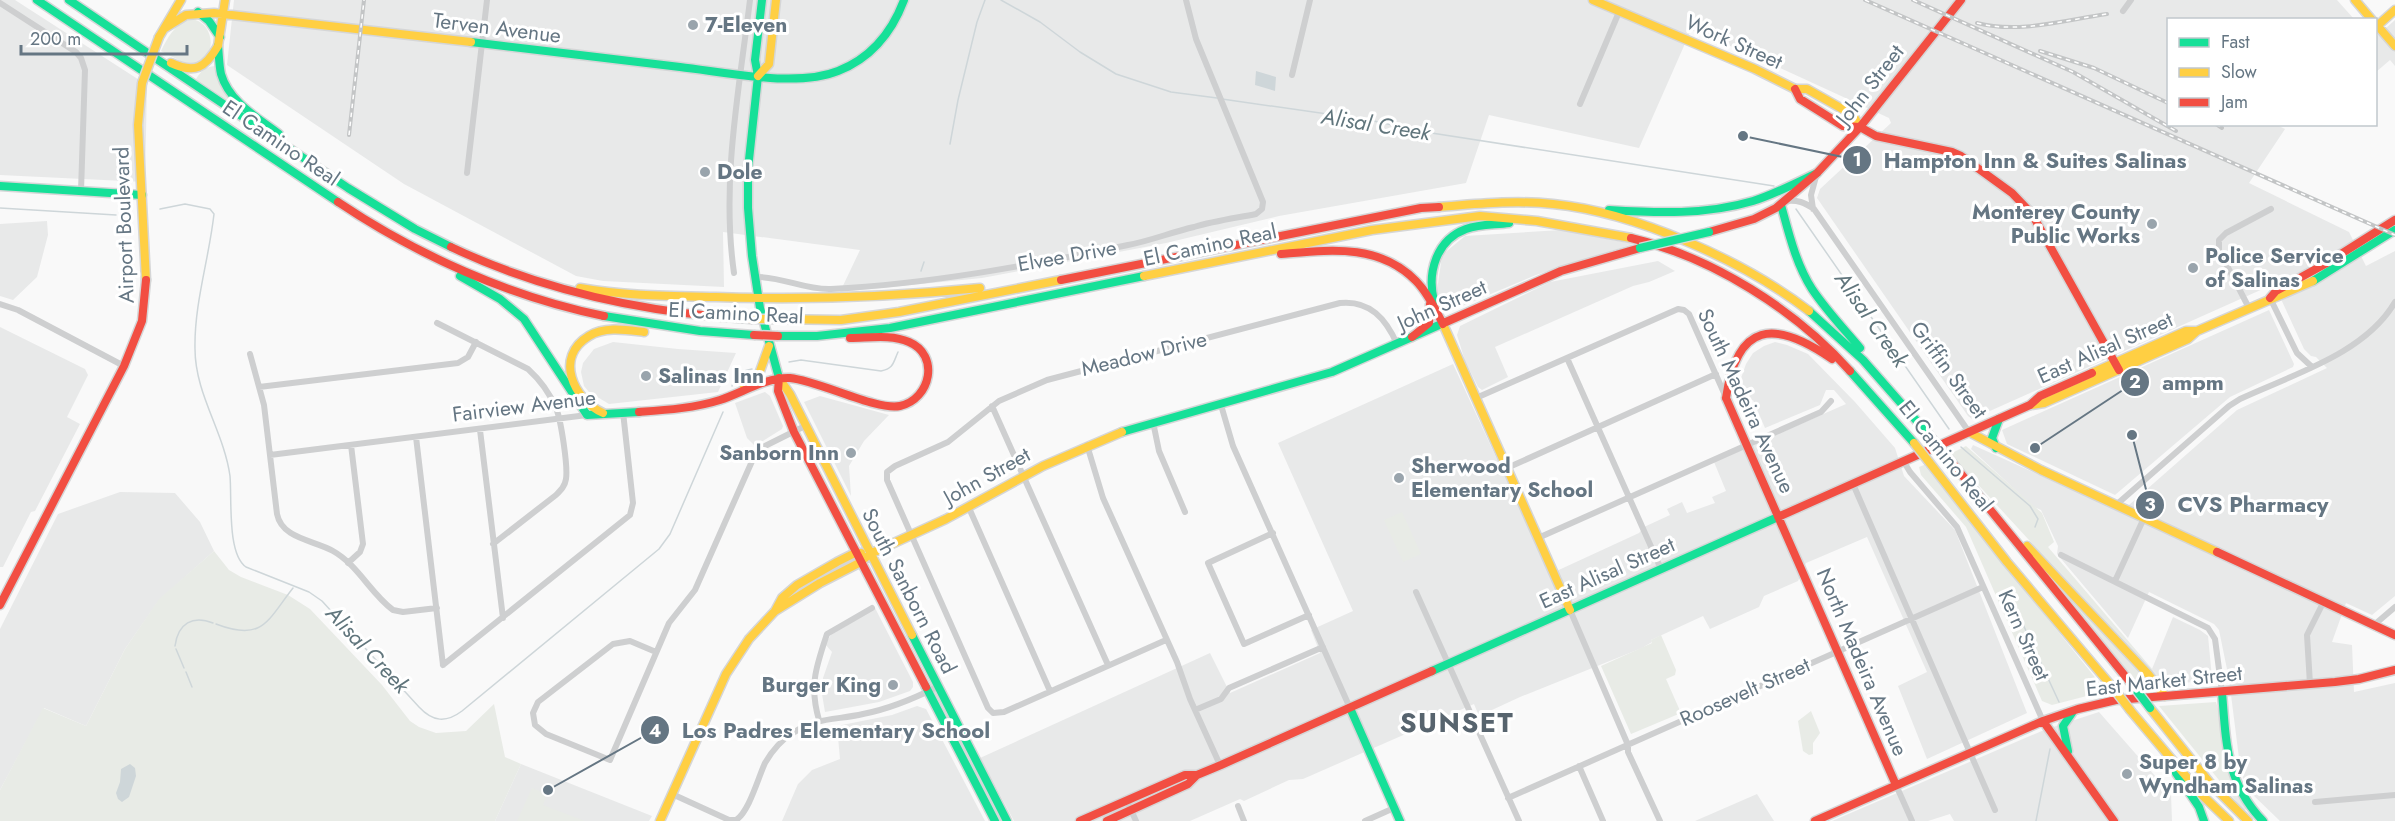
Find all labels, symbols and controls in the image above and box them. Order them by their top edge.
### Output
street label: Terven Avenue [431,5,563,51]
street label: Work Street [1681,7,1787,77]
place label: 7-Eleven [705,10,787,40]
scale bar [21,18,188,56]
marker: 7-Eleven [686,18,700,32]
legend [2167,18,2377,126]
text: 200 m [30,26,81,52]
text: Fast [2221,29,2250,55]
street label: John Street [1827,38,1911,134]
text: Slow [2221,59,2258,85]
text: Jam [2219,89,2248,115]
street label: El Camino Real [217,93,345,193]
water label: Alisal Creek [1318,99,1434,149]
callout: Hampton Inn & Suites Salinas [1842,140,2199,180]
text: Hampton Inn & Suites Salinas [1884,144,2186,176]
street label: Airport Boulevard [106,146,142,304]
text: 1 [1852,147,1862,173]
place label: Dole [717,157,763,187]
marker: Dole [698,165,712,179]
place label: Monterey County Public Works [1972,197,2141,251]
street label: El Camino Real [1141,216,1279,274]
marker: Monterey County Public Works [2145,217,2159,231]
street label: Elvee Drive [1015,233,1119,279]
place label: Police Service of Salinas [2205,241,2344,295]
marker: Police Service of Salinas [2186,261,2200,275]
water label: Alisal Creek [1827,264,1918,374]
street label: John Street [1390,272,1491,339]
street label: El Camino Real [668,294,804,332]
street label: South Madeira Avenue [1690,304,1802,498]
street label: East Alisal Street [2032,305,2178,391]
street label: Griffin Street [1903,315,1995,425]
street label: Meadow Drive [1078,324,1210,384]
place label: Salinas Inn [658,361,764,391]
callout: ampm [2120,362,2236,402]
text: ampm [2162,366,2224,398]
marker: Salinas Inn [639,369,653,383]
text: 2 [2129,369,2141,395]
street label: Fairview Avenue [450,382,598,430]
street label: El Camino Real [1892,394,2000,518]
place label: Sanborn Inn [719,438,839,468]
street label: John Street [936,440,1036,514]
marker: Sanborn Inn [844,446,858,460]
place label: Sherwood Elementary School [1411,451,1593,505]
marker: Sherwood Elementary School [1392,471,1406,485]
callout: CVS Pharmacy [2135,485,2340,525]
text: CVS Pharmacy [2178,488,2329,520]
text: 3 [2144,492,2156,518]
street label: South Sanborn Road [854,503,964,679]
street label: East Alisal Street [1534,530,1680,616]
street label: North Madeira Avenue [1809,563,1915,761]
street label: Kern Street [1991,585,2057,685]
water label: Alisal Creek [318,597,418,701]
street label: Roosevelt Street [1675,650,1815,734]
street label: East Market Street [2084,658,2244,704]
place label: Burger King [762,670,881,700]
marker: Burger King [886,678,900,692]
district label: SUNSET [1400,703,1514,742]
callout: Los Padres Elementary School [640,710,1002,750]
text: Los Padres Elementary School [682,714,990,746]
text: 4 [649,718,661,744]
place label: Super 8 by Wyndham Salinas [2139,747,2313,801]
marker: Super 8 by Wyndham Salinas [2120,767,2134,781]

